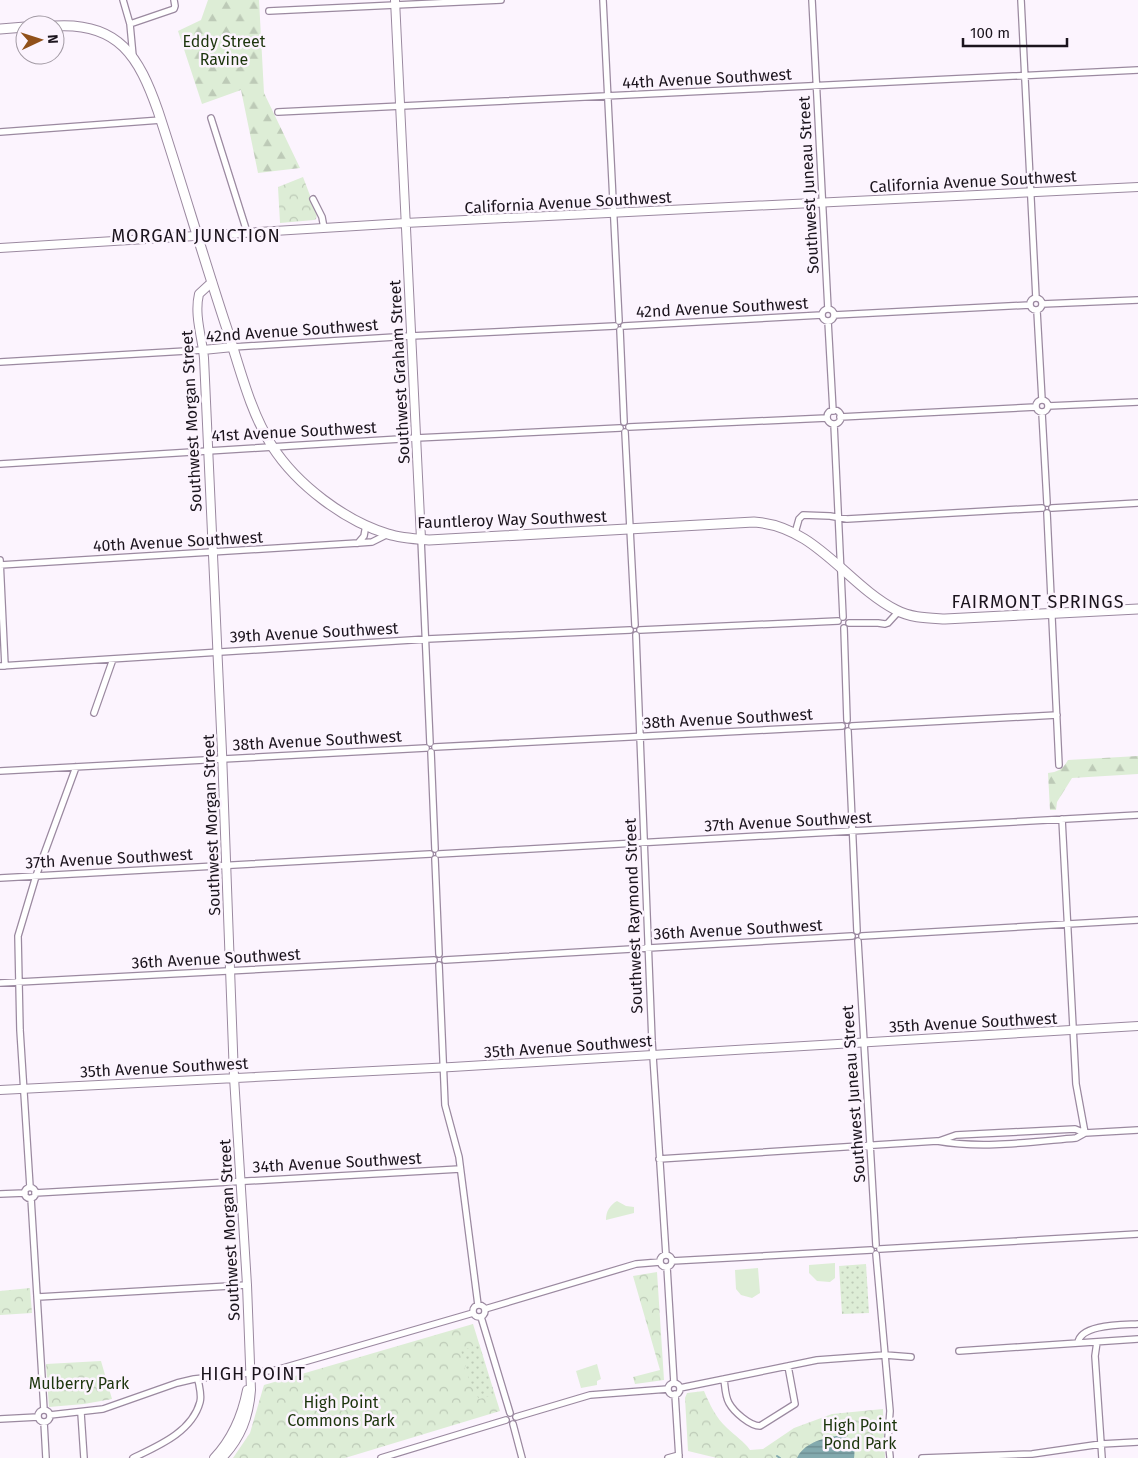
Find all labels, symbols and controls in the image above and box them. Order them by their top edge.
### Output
north arrow [15,15,65,65]
scale bar [963,15,1067,47]
text: 100 m [970,24,1010,42]
park label: Eddy Street Ravine [183,32,266,69]
text: N [44,34,61,44]
street label: 44th Avenue Southwest [622,65,792,92]
street label: Southwest Juneau Street [794,95,823,274]
street label: California Avenue Southwest [869,167,1077,196]
street label: California Avenue Southwest [464,188,672,217]
district label: MORGAN JUNCTION [111,225,281,247]
street label: Southwest Graham Street [385,279,414,464]
street label: 42nd Avenue Southwest [635,293,809,322]
street label: 42nd Avenue Southwest [205,315,379,346]
street label: Southwest Morgan Street [177,330,206,512]
street label: 41st Avenue Southwest [211,418,377,445]
street label: Fauntleroy Way Southwest [417,507,607,532]
street label: 40th Avenue Southwest [93,528,264,555]
district label: FAIRMONT SPRINGS [951,591,1125,613]
street label: 39th Avenue Southwest [229,619,399,646]
street label: 38th Avenue Southwest [643,705,813,732]
street label: 38th Avenue Southwest [232,727,402,754]
street label: Southwest Morgan Street [199,734,224,916]
street label: 37th Avenue Southwest [704,808,872,835]
street label: Southwest Raymond Street [621,818,646,1014]
street label: 37th Avenue Southwest [25,845,193,872]
street label: 36th Avenue Southwest [653,916,823,943]
street label: 36th Avenue Southwest [131,945,301,972]
street label: Southwest Juneau Street [838,1004,869,1183]
street label: 35th Avenue Southwest [888,1009,1058,1036]
street label: 35th Avenue Southwest [483,1031,653,1062]
street label: 35th Avenue Southwest [79,1054,249,1081]
street label: Southwest Morgan Street [215,1139,244,1321]
street label: 34th Avenue Southwest [252,1149,422,1176]
district label: HIGH POINT [200,1363,306,1385]
park label: Mulberry Park [29,1374,130,1393]
park label: High Point Commons Park [287,1393,395,1430]
park label: High Point Pond Park [822,1416,898,1453]

